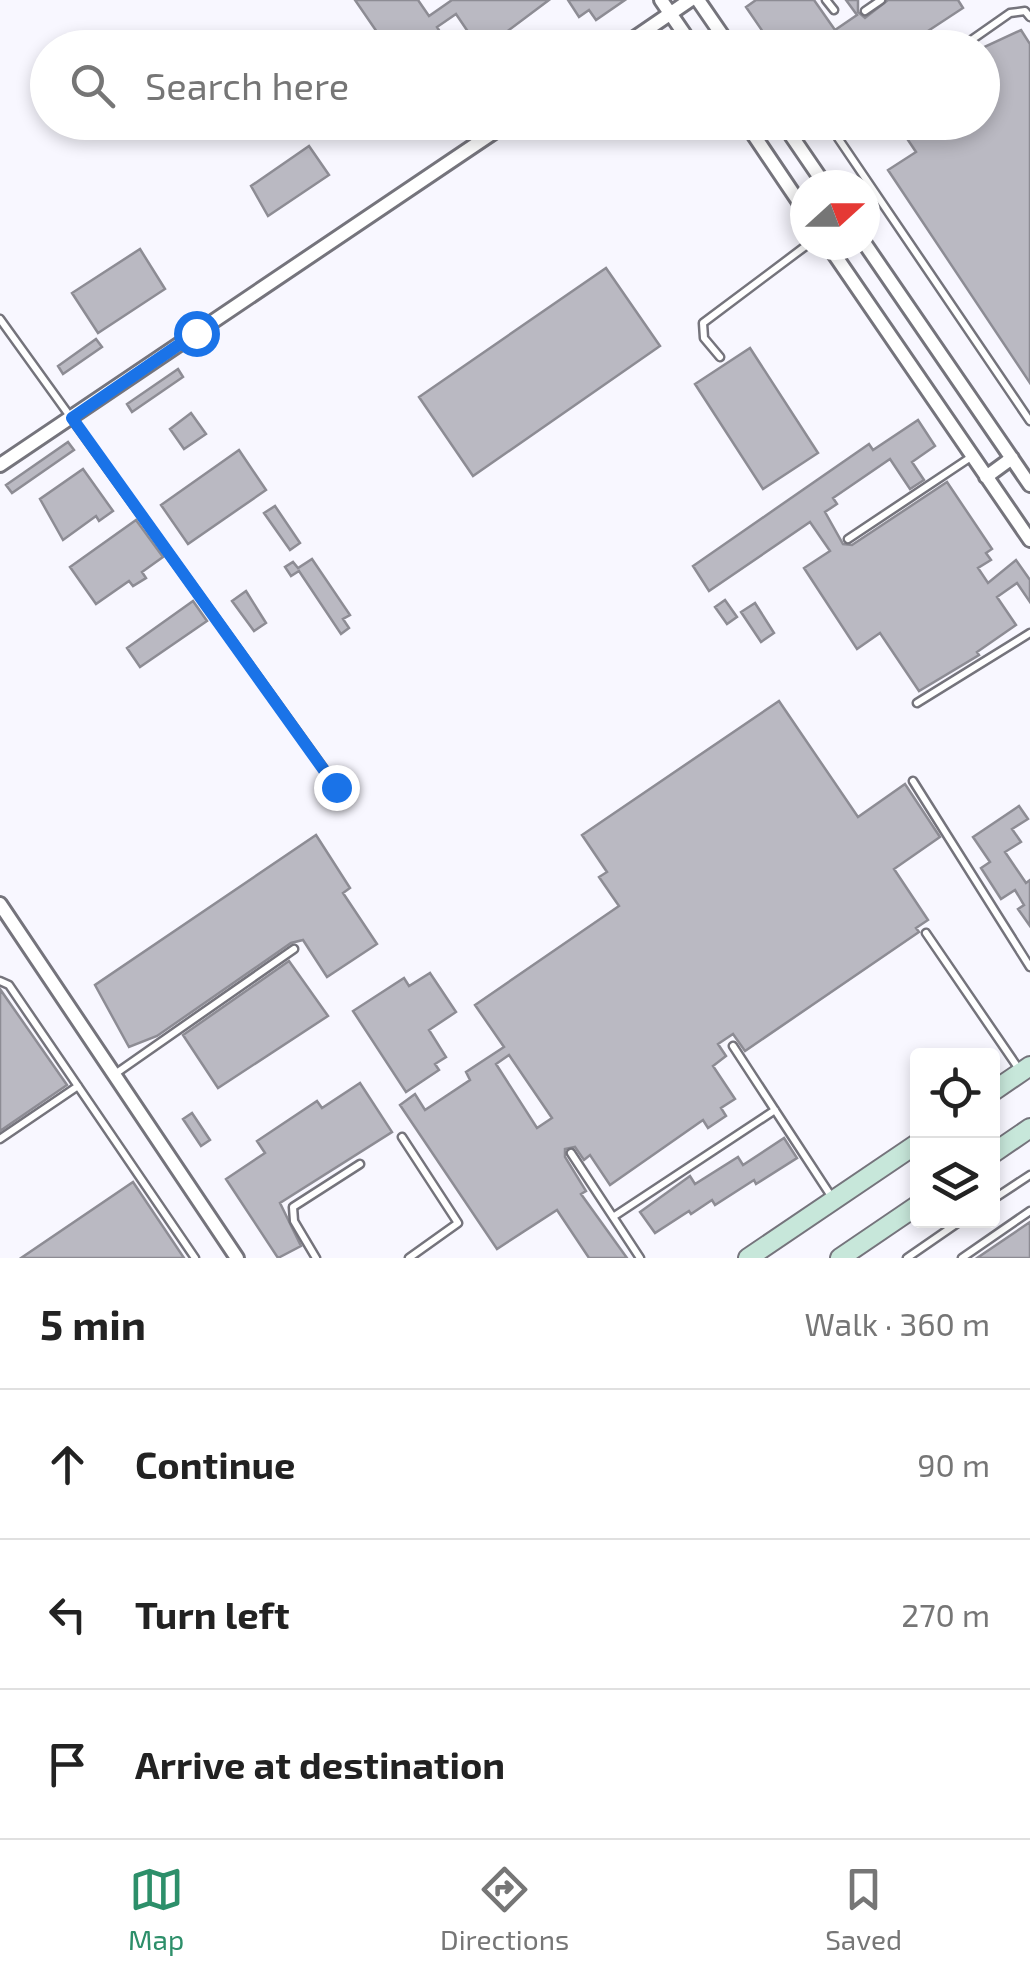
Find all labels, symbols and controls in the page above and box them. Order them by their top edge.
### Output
search box [30,30,1000,140]
icon: search [65,58,120,113]
text: Search here [145,62,349,108]
north arrow [790,170,880,260]
route start [174,311,220,357]
route end [314,765,360,811]
map controls [910,1048,1000,1228]
button: locate [910,1048,1000,1138]
button: layers [910,1138,1000,1228]
text: 5 min [40,1298,146,1348]
text: Walk · 360 m [805,1304,990,1342]
icon: ahead [40,1437,95,1492]
text: Continue [135,1441,295,1487]
text: 90 m [917,1445,990,1483]
icon: left [40,1587,95,1642]
text: Turn left [135,1591,290,1637]
text: 270 m [901,1595,990,1633]
icon: arrive [40,1737,95,1792]
text: Arrive at destination [135,1741,505,1787]
tab: Map [128,1862,184,1956]
tab: Directions [440,1862,569,1956]
tab: Saved [825,1862,902,1956]

